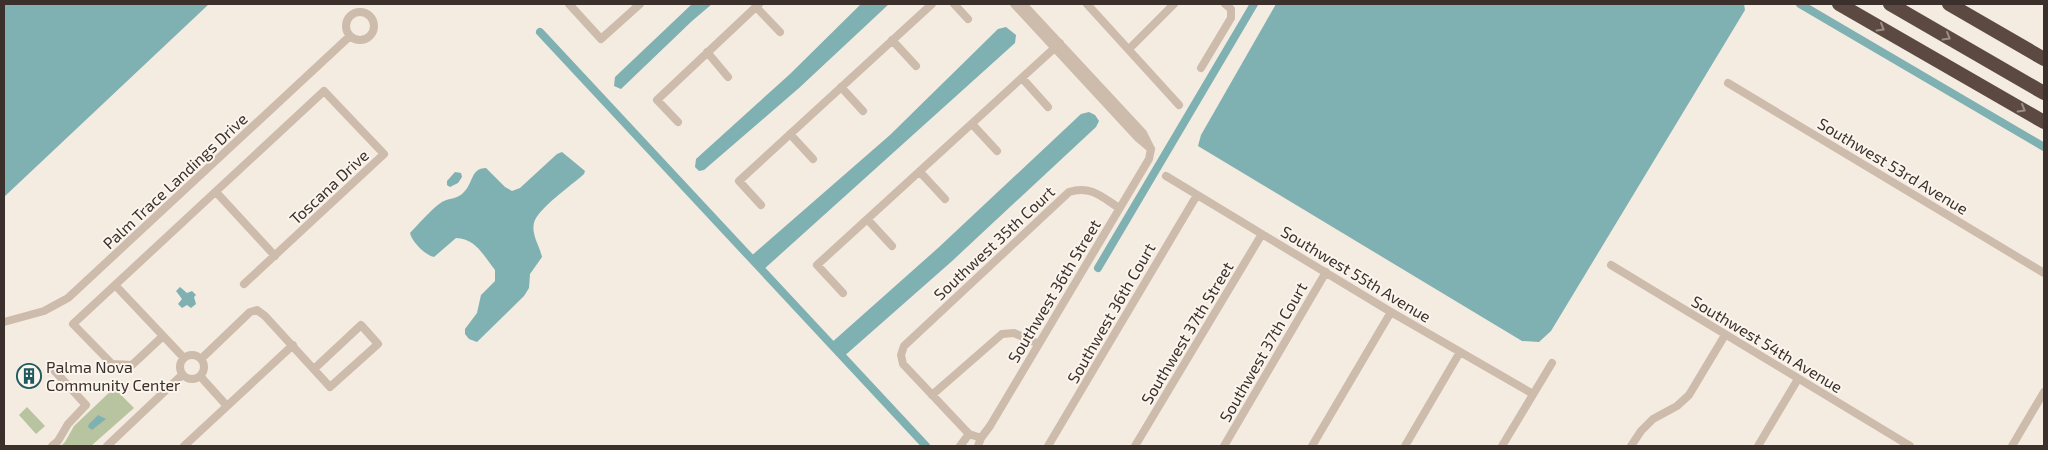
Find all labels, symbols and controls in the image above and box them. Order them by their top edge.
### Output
one-way arrow [1876,22,1885,32]
one-way arrow [1941,31,1950,41]
one-way arrow [2016,103,2025,113]
street label: Palm Trace Landings Drive [99,109,251,252]
street label: Southwest 53rd Avenue [1815,113,1972,218]
street label: Toscana Drive [285,145,372,228]
street label: Southwest 35th Court [929,182,1058,304]
street label: Southwest 36th Street [1003,216,1104,366]
street label: Southwest 55th Avenue [1278,221,1435,326]
street label: Southwest 36th Court [1063,239,1159,386]
street label: Southwest 37th Street [1137,258,1237,407]
street label: Southwest 37th Court [1215,279,1310,425]
street label: Southwest 54th Avenue [1688,291,1846,396]
place label: Palma Nova Community Center [46,357,181,394]
building icon: Palma Nova Community Center [16,363,42,389]

